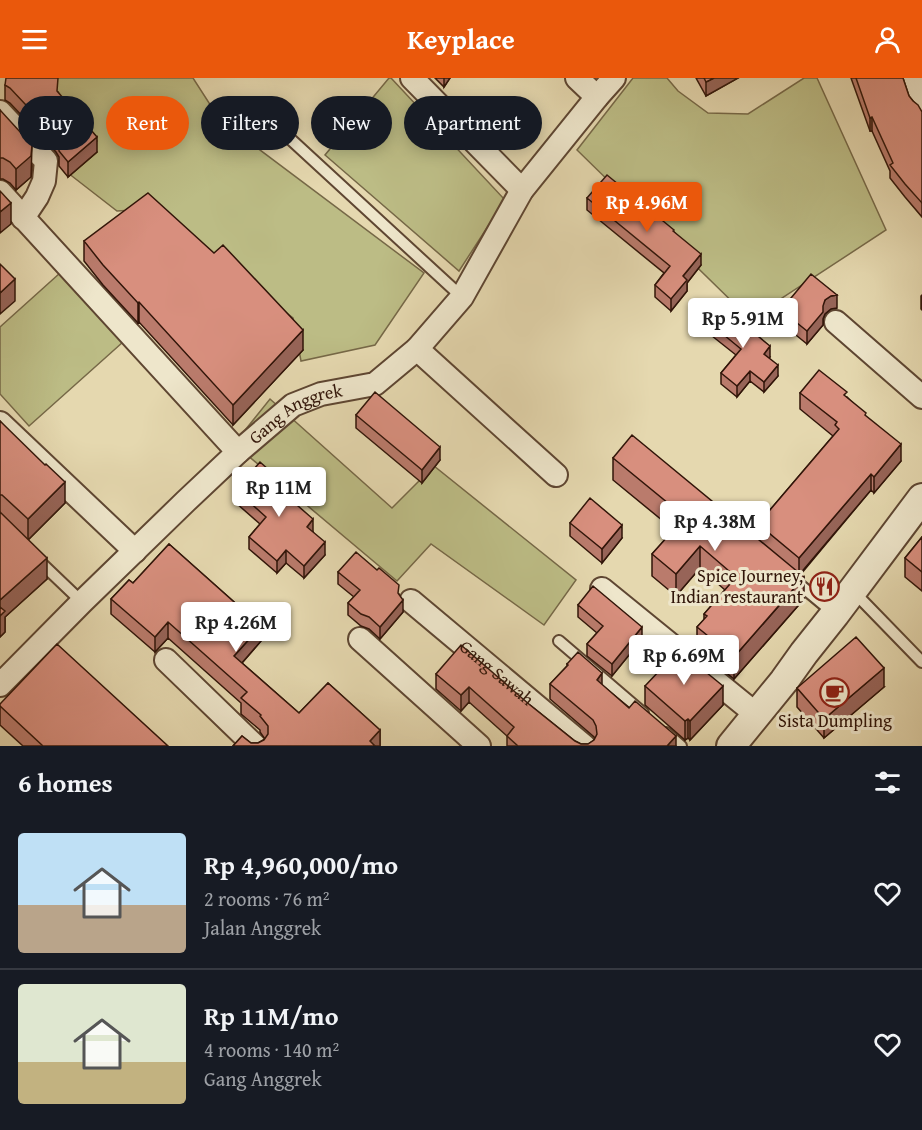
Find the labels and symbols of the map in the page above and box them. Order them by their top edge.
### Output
pin: Rp 4.96M [585,182,709,233]
pin: Rp 5.91M [681,298,805,349]
street label: Gang Anggrek [243,376,345,450]
pin: Rp 11M [230,467,328,518]
pin: Rp 4.38M [653,501,777,552]
place label: Spice Journey, Indian restaurant [671,562,804,610]
restaurant icon: Spice Journey, Indian restaurant [808,570,840,602]
pin: Rp 4.26M [174,602,298,653]
street label: Gang Sawah [454,633,540,712]
pin: Rp 6.69M [622,635,746,686]
cafe icon: Sista Dumpling [819,676,851,708]
place label: Sista Dumpling [778,707,892,734]

